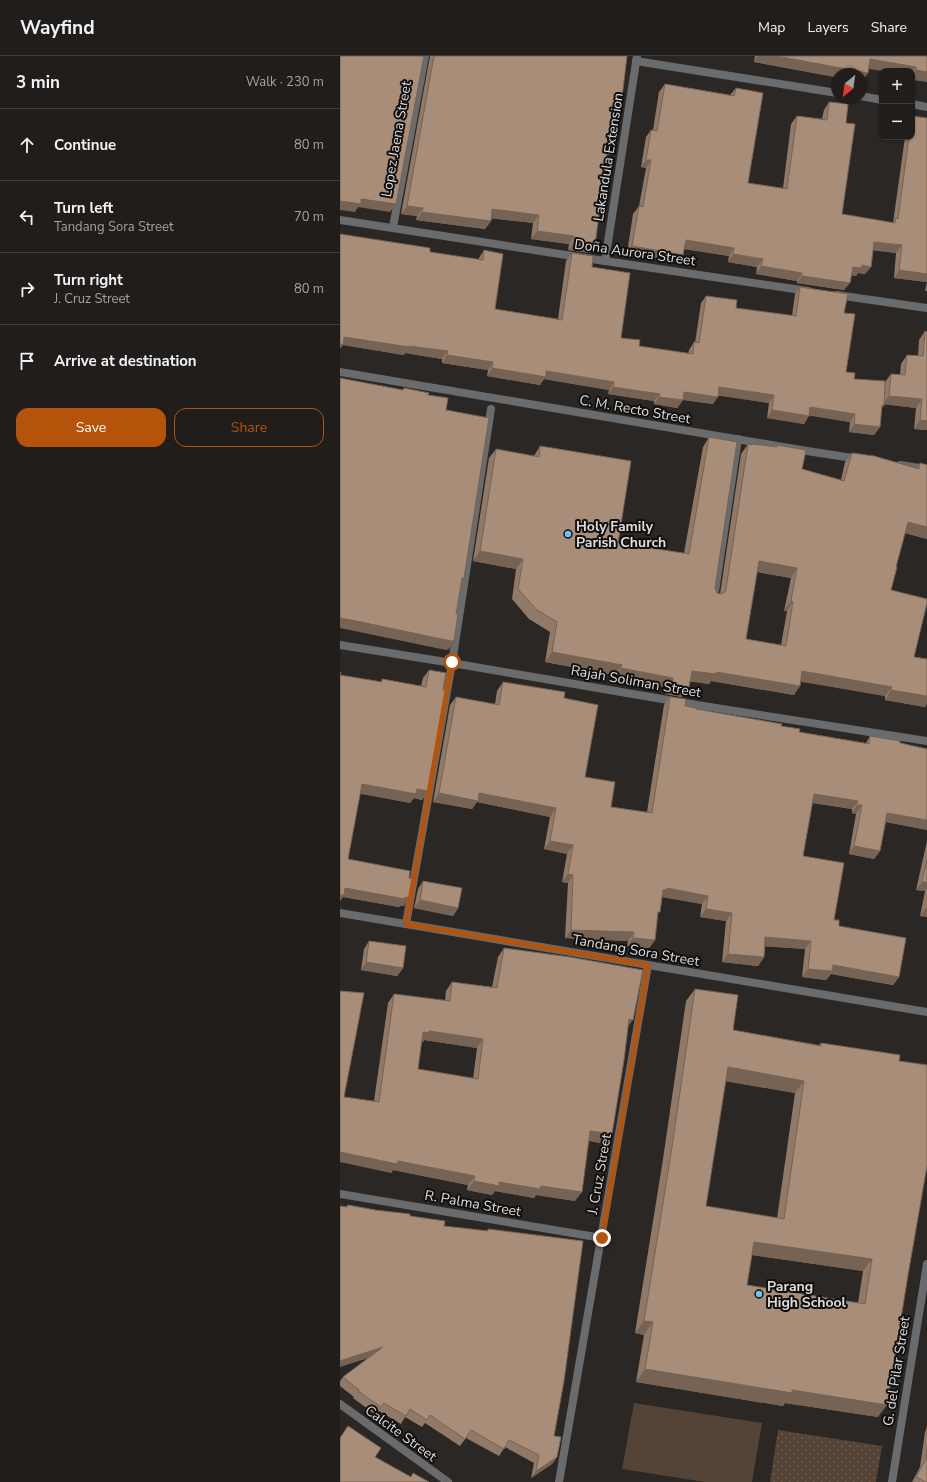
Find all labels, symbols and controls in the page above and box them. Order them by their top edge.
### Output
text: Wayfind [20,15,95,41]
text: Map [758,18,785,37]
text: Layers [807,18,849,37]
text: Share [871,18,907,37]
north arrow [831,68,867,104]
map controls [879,68,915,140]
button: + [879,68,915,104]
text: 3 min [16,71,60,94]
text: Walk · 230 m [246,73,324,91]
street label: Lopez Jaena Street [377,79,416,199]
street label: Lakandula Extension [589,91,628,223]
button: − [879,104,915,140]
icon: ahead [16,134,38,156]
text: Continue [54,135,116,155]
text: 80 m [294,136,324,154]
text: Turn left [54,198,113,218]
icon: left [16,206,38,228]
text: 70 m [294,208,324,226]
text: Tandang Sora Street [54,218,173,236]
street label: Doña Aurora Street [573,235,697,270]
text: Turn right [54,270,123,290]
icon: right [16,278,38,300]
text: 80 m [294,280,324,298]
text: J. Cruz Street [54,290,130,308]
icon: arrive [16,350,38,372]
text: Arrive at destination [54,351,197,371]
street label: C. M. Recto Street [578,390,692,429]
button: Save [16,408,166,447]
button: Share [174,408,324,447]
place label: Holy Family Parish Church [576,517,666,552]
marker: Holy Family Parish Church [563,529,573,539]
route start [443,653,461,671]
street label: Rajah Soliman Street [569,661,703,702]
street label: Tandang Sora Street [571,930,701,971]
street label: J. Cruz Street [583,1132,616,1217]
street label: R. Palma Street [423,1186,523,1221]
route end [593,1229,611,1247]
place label: Parang High School [767,1277,847,1312]
marker: Parang High School [754,1289,764,1299]
street label: G. del Pilar Street [878,1315,915,1427]
street label: Calcite Street [361,1401,441,1466]

